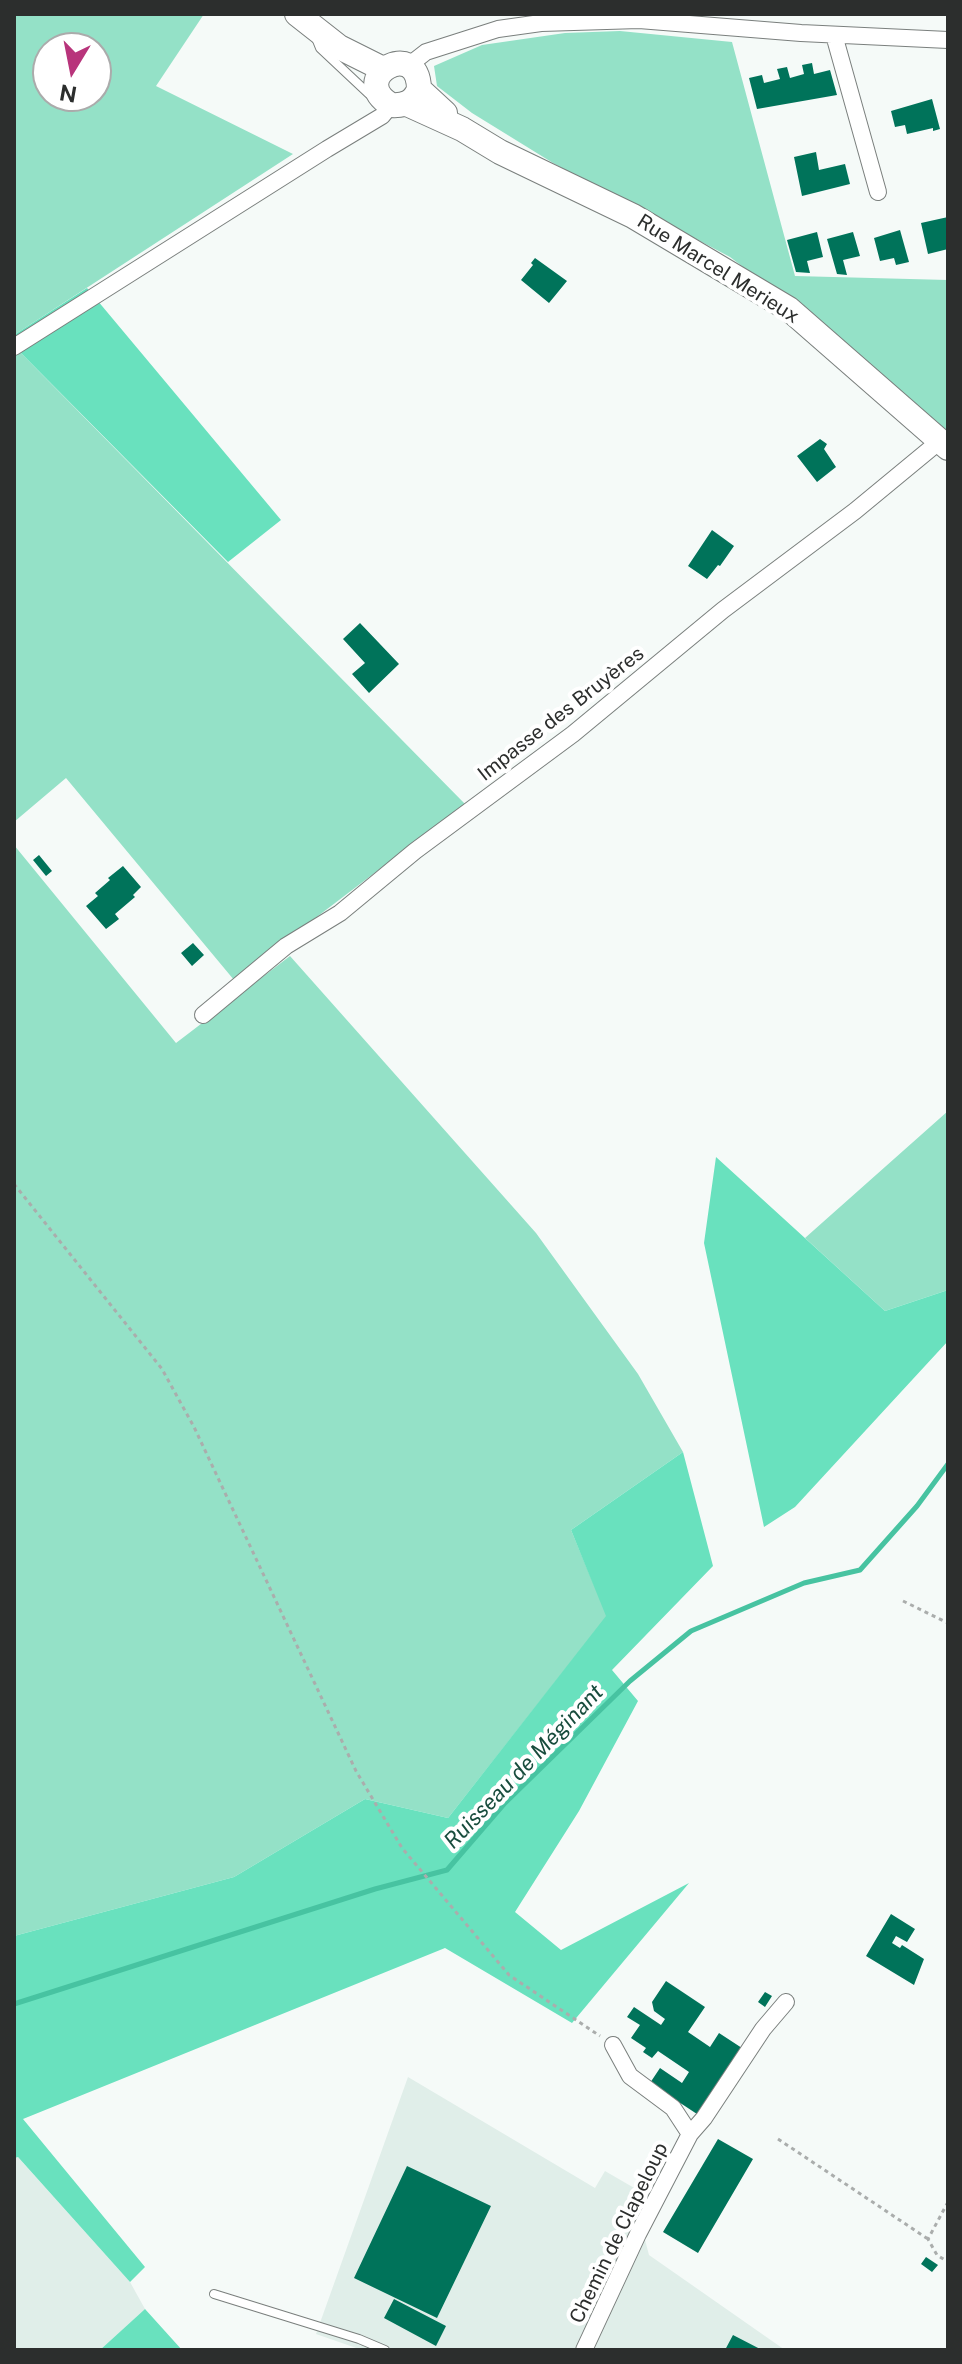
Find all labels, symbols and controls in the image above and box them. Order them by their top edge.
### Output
north arrow [32,32,112,112]
text: N [57,79,79,108]
street label: Rue Marcel Merieux [633,209,803,329]
street label: Impasse des Bruyères [473,642,649,786]
water label: Ruisseau de Méginant [439,1679,609,1855]
street label: Chemin de Clapeloup [565,2139,673,2327]

